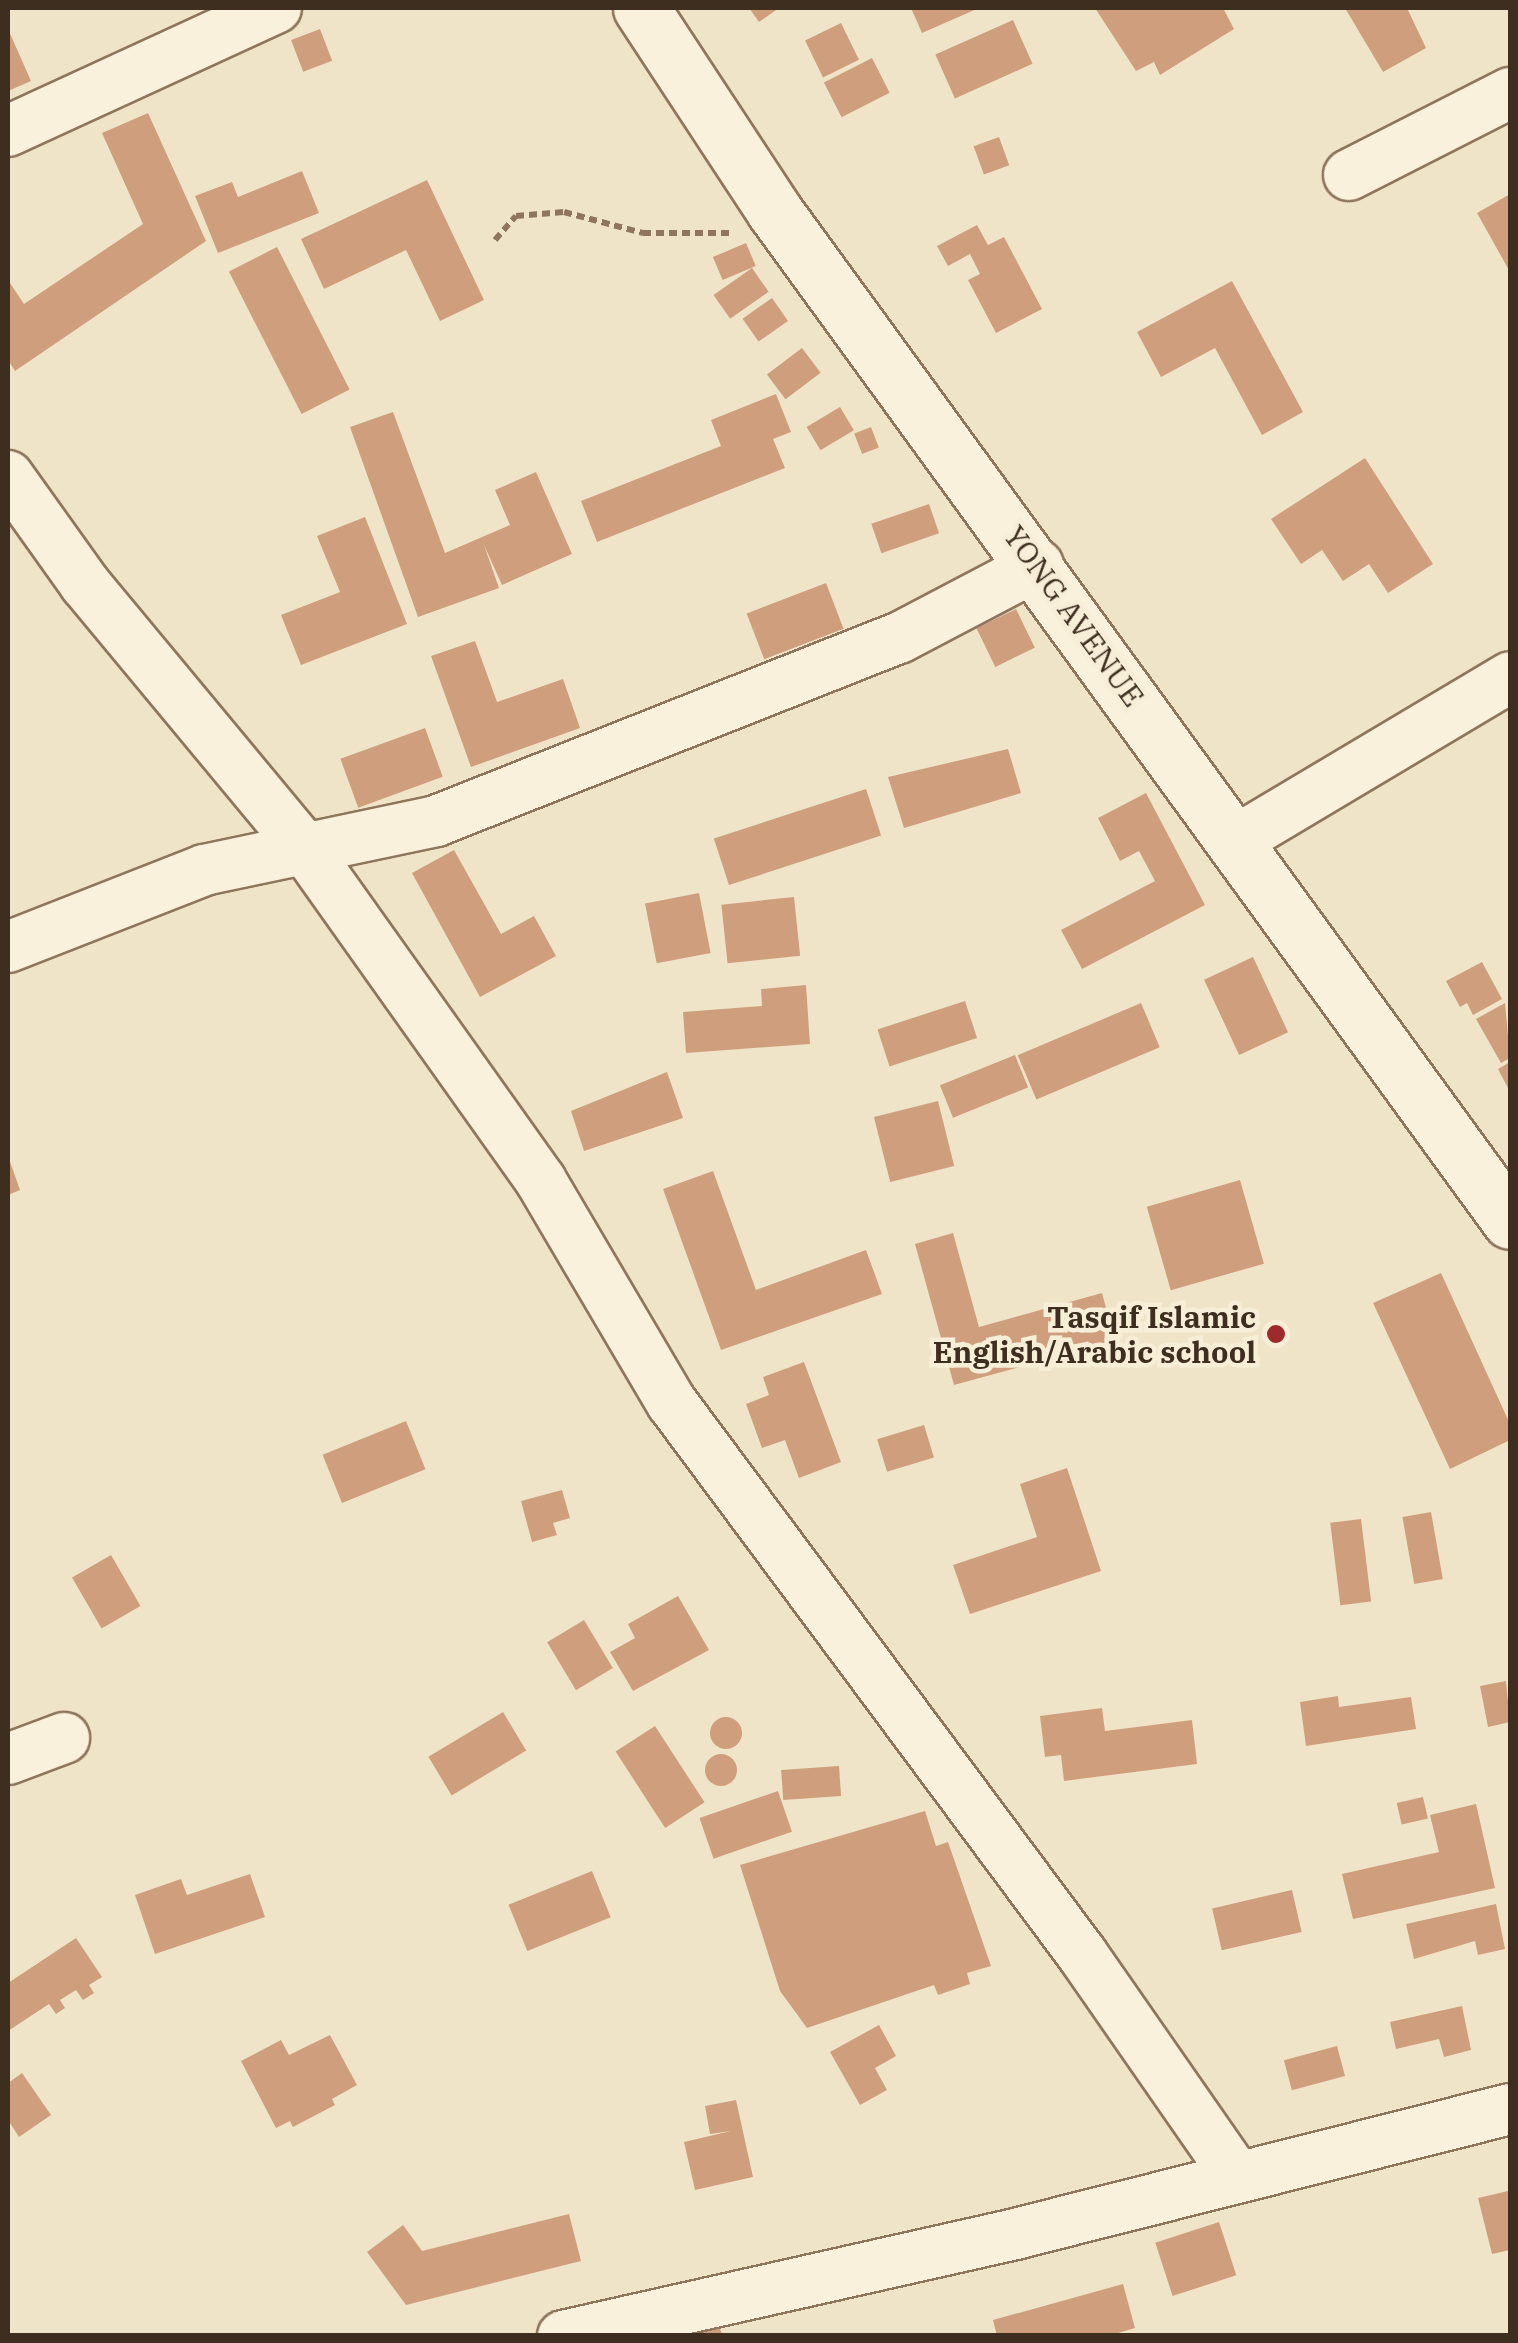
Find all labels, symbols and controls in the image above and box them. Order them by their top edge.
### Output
street label: YONG AVENUE [996,519,1152,713]
place label: Tasqif Islamic English/Arabic school [933,1299,1256,1370]
marker: Tasqif Islamic English/Arabic school [1265,1323,1287,1345]

